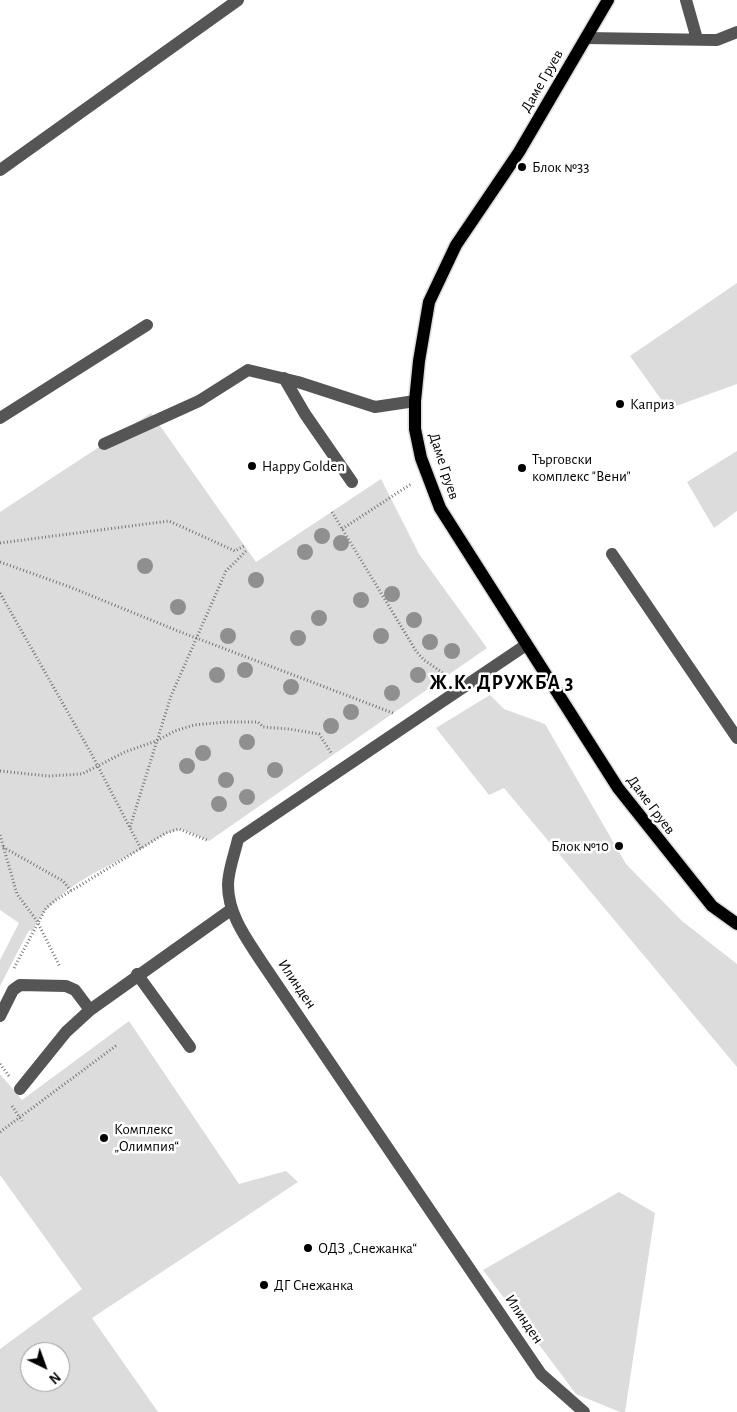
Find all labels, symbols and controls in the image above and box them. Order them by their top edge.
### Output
street label: Даме Груев [517,47,567,115]
place label: Блок №33 [532,158,589,176]
marker: Блок №33 [516,161,528,173]
place label: Каприз [630,395,675,413]
marker: Каприз [614,398,626,410]
street label: Даме Груев [425,430,463,502]
place label: Търговски комплекс "Вени" [532,450,631,485]
place label: Happy Golden [262,457,345,475]
marker: Happy Golden [246,460,258,472]
marker: Търговски комплекс "Вени" [516,462,528,474]
district label: Ж.К. ДРУЖБА 3 [428,671,576,695]
street label: Даме Груев [623,772,679,838]
place label: Блок №10 [551,837,609,855]
marker: Блок №10 [613,840,625,852]
street label: Илинден [274,956,320,1012]
place label: Комплекс „Олимпия“ [114,1120,179,1155]
marker: Комплекс „Олимпия“ [98,1132,110,1144]
place label: ОДЗ „Снежанка“ [318,1239,417,1257]
marker: ОДЗ „Снежанка“ [302,1242,314,1254]
place label: ДГ Снежанка [274,1276,353,1294]
marker: ДГ Снежанка [258,1279,270,1291]
street label: Илинден [501,1291,547,1347]
north arrow [20,1342,70,1392]
text: N [46,1369,63,1386]

